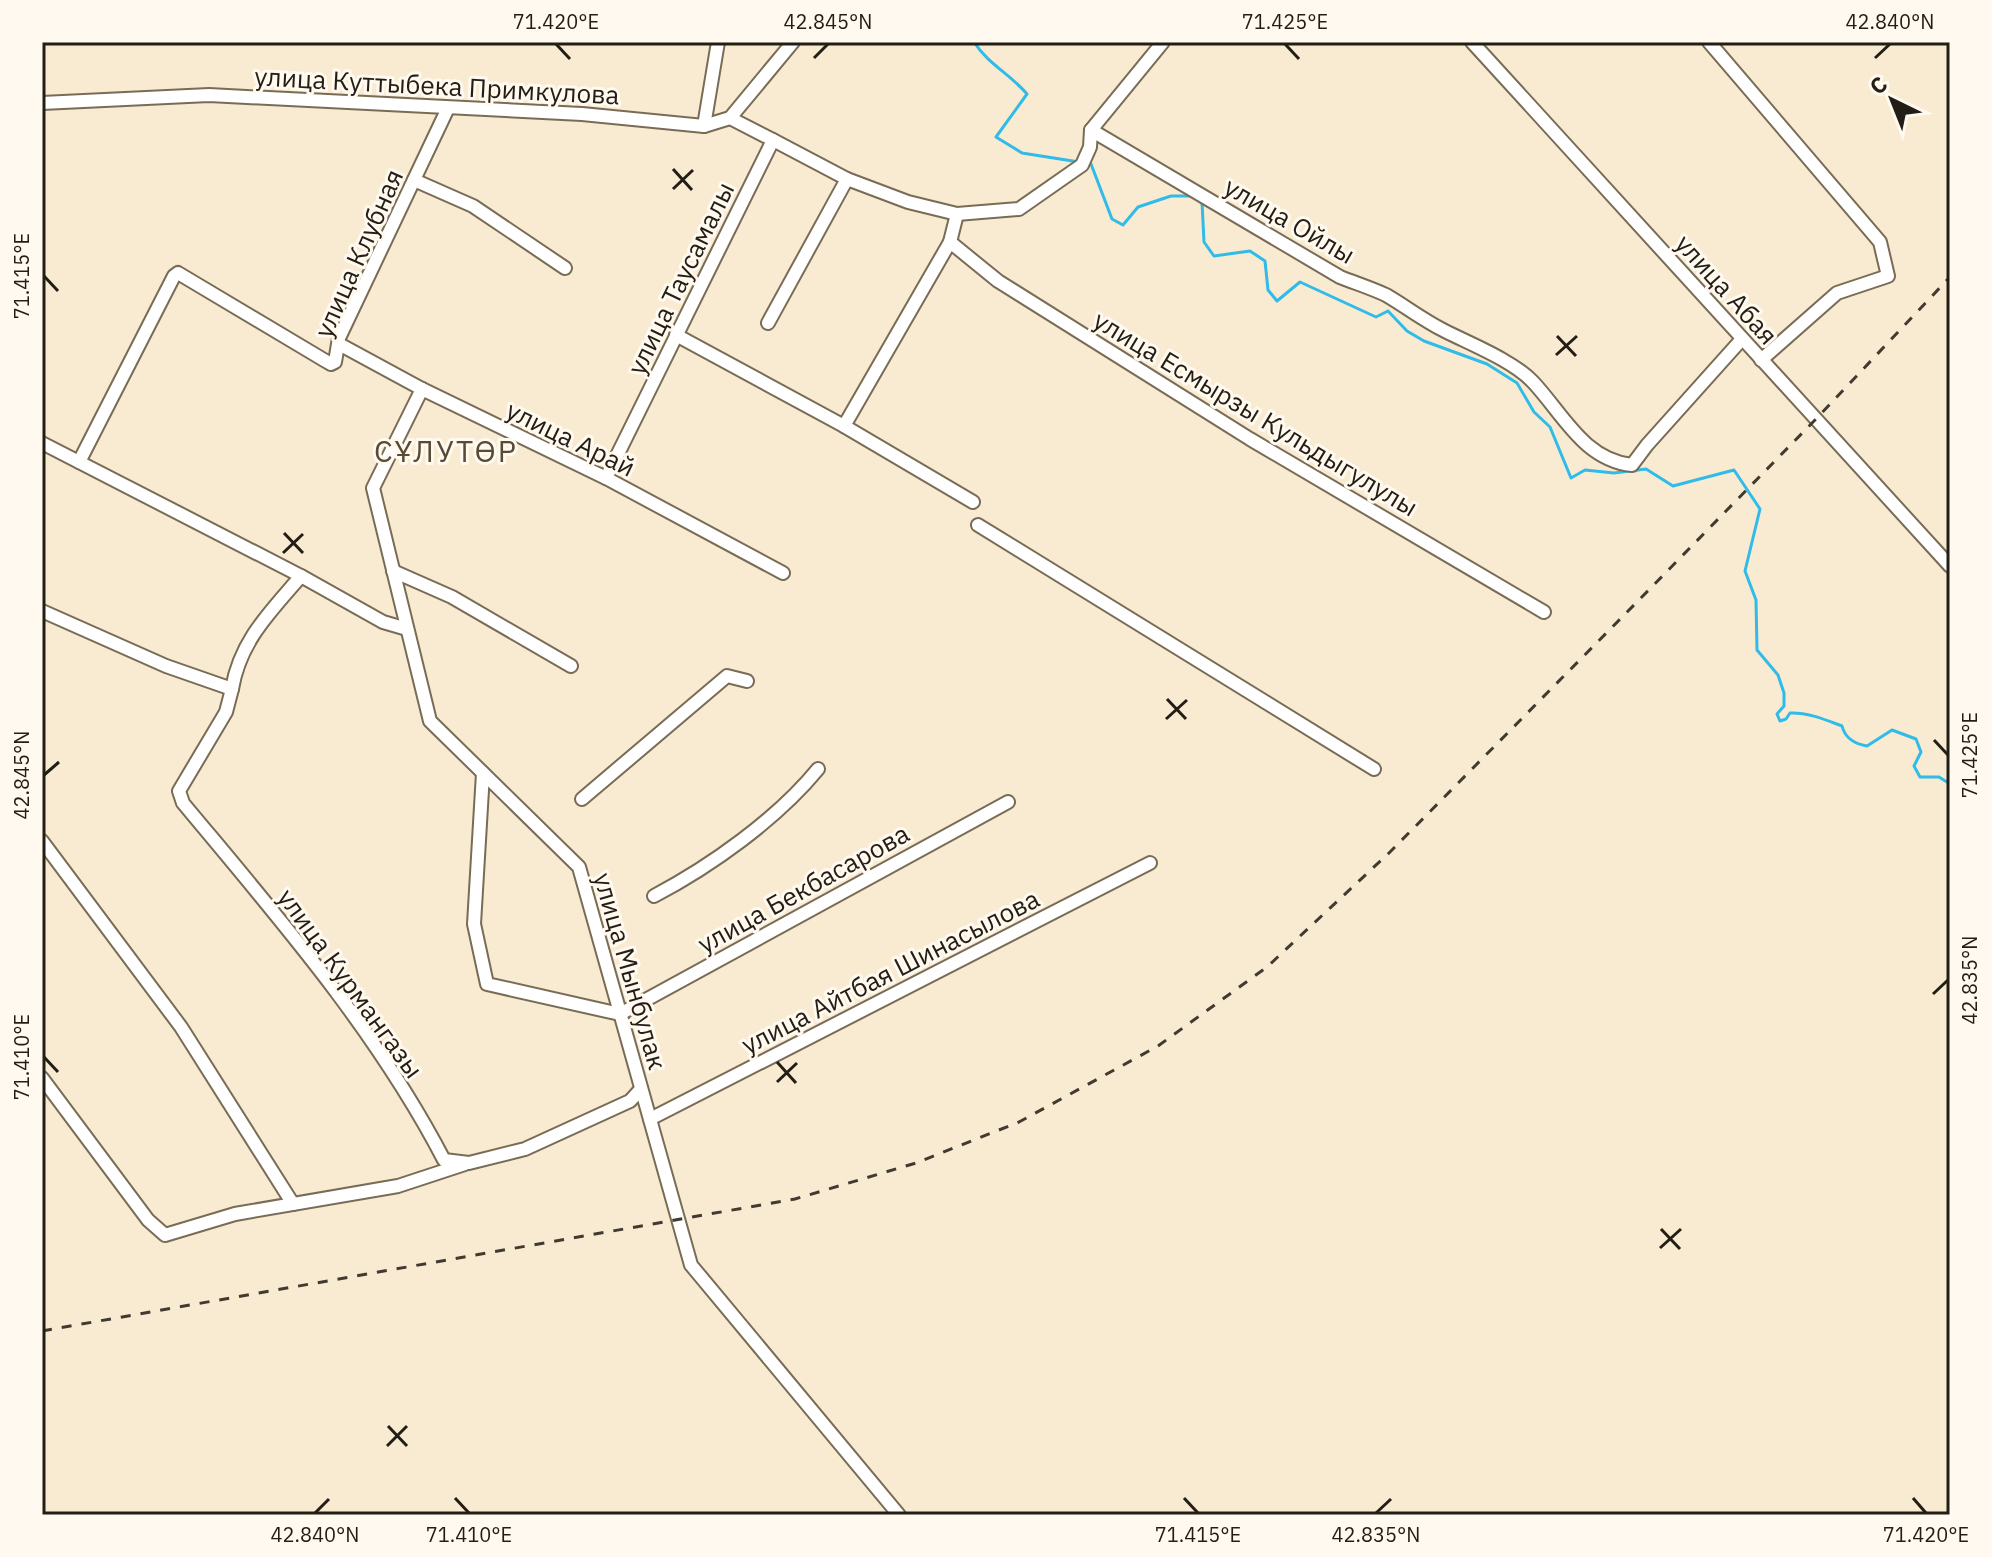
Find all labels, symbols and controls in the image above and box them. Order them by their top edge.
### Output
text: 71.420°E [513,8,599,35]
text: 42.845°N [784,8,872,35]
text: 71.425°E [1242,8,1328,35]
text: 42.840°N [1846,8,1934,35]
street label: улица Куттыбека Примкулова [254,58,620,112]
north arrow [1852,60,1932,140]
text: С [1863,70,1893,100]
street label: улица Клубная [306,163,410,343]
street label: улица Ойлы [1219,169,1361,271]
street label: улица Таусамалы [619,176,741,380]
street label: улица Абая [1668,227,1786,351]
text: 71.415°E [8,233,35,319]
street label: улица Есмырзы Кульдыгулулы [1088,302,1424,524]
street label: улица Арай [501,392,641,484]
district label: СҰЛУТӨР [374,431,518,470]
text: 71.425°E [1956,712,1983,798]
text: 42.845°N [8,731,35,819]
street label: улица Бекбасарова [691,816,915,960]
street label: улица Мынбулак [587,869,675,1073]
street label: улица Курмангазы [271,881,431,1085]
street label: улица Айтбая Шинасылова [735,881,1045,1061]
text: 42.835°N [1956,936,1983,1024]
text: 71.410°E [8,1014,35,1100]
text: 42.840°N [271,1521,359,1548]
text: 71.410°E [426,1521,512,1548]
text: 71.415°E [1155,1521,1241,1548]
text: 42.835°N [1332,1521,1420,1548]
text: 71.420°E [1883,1521,1969,1548]

